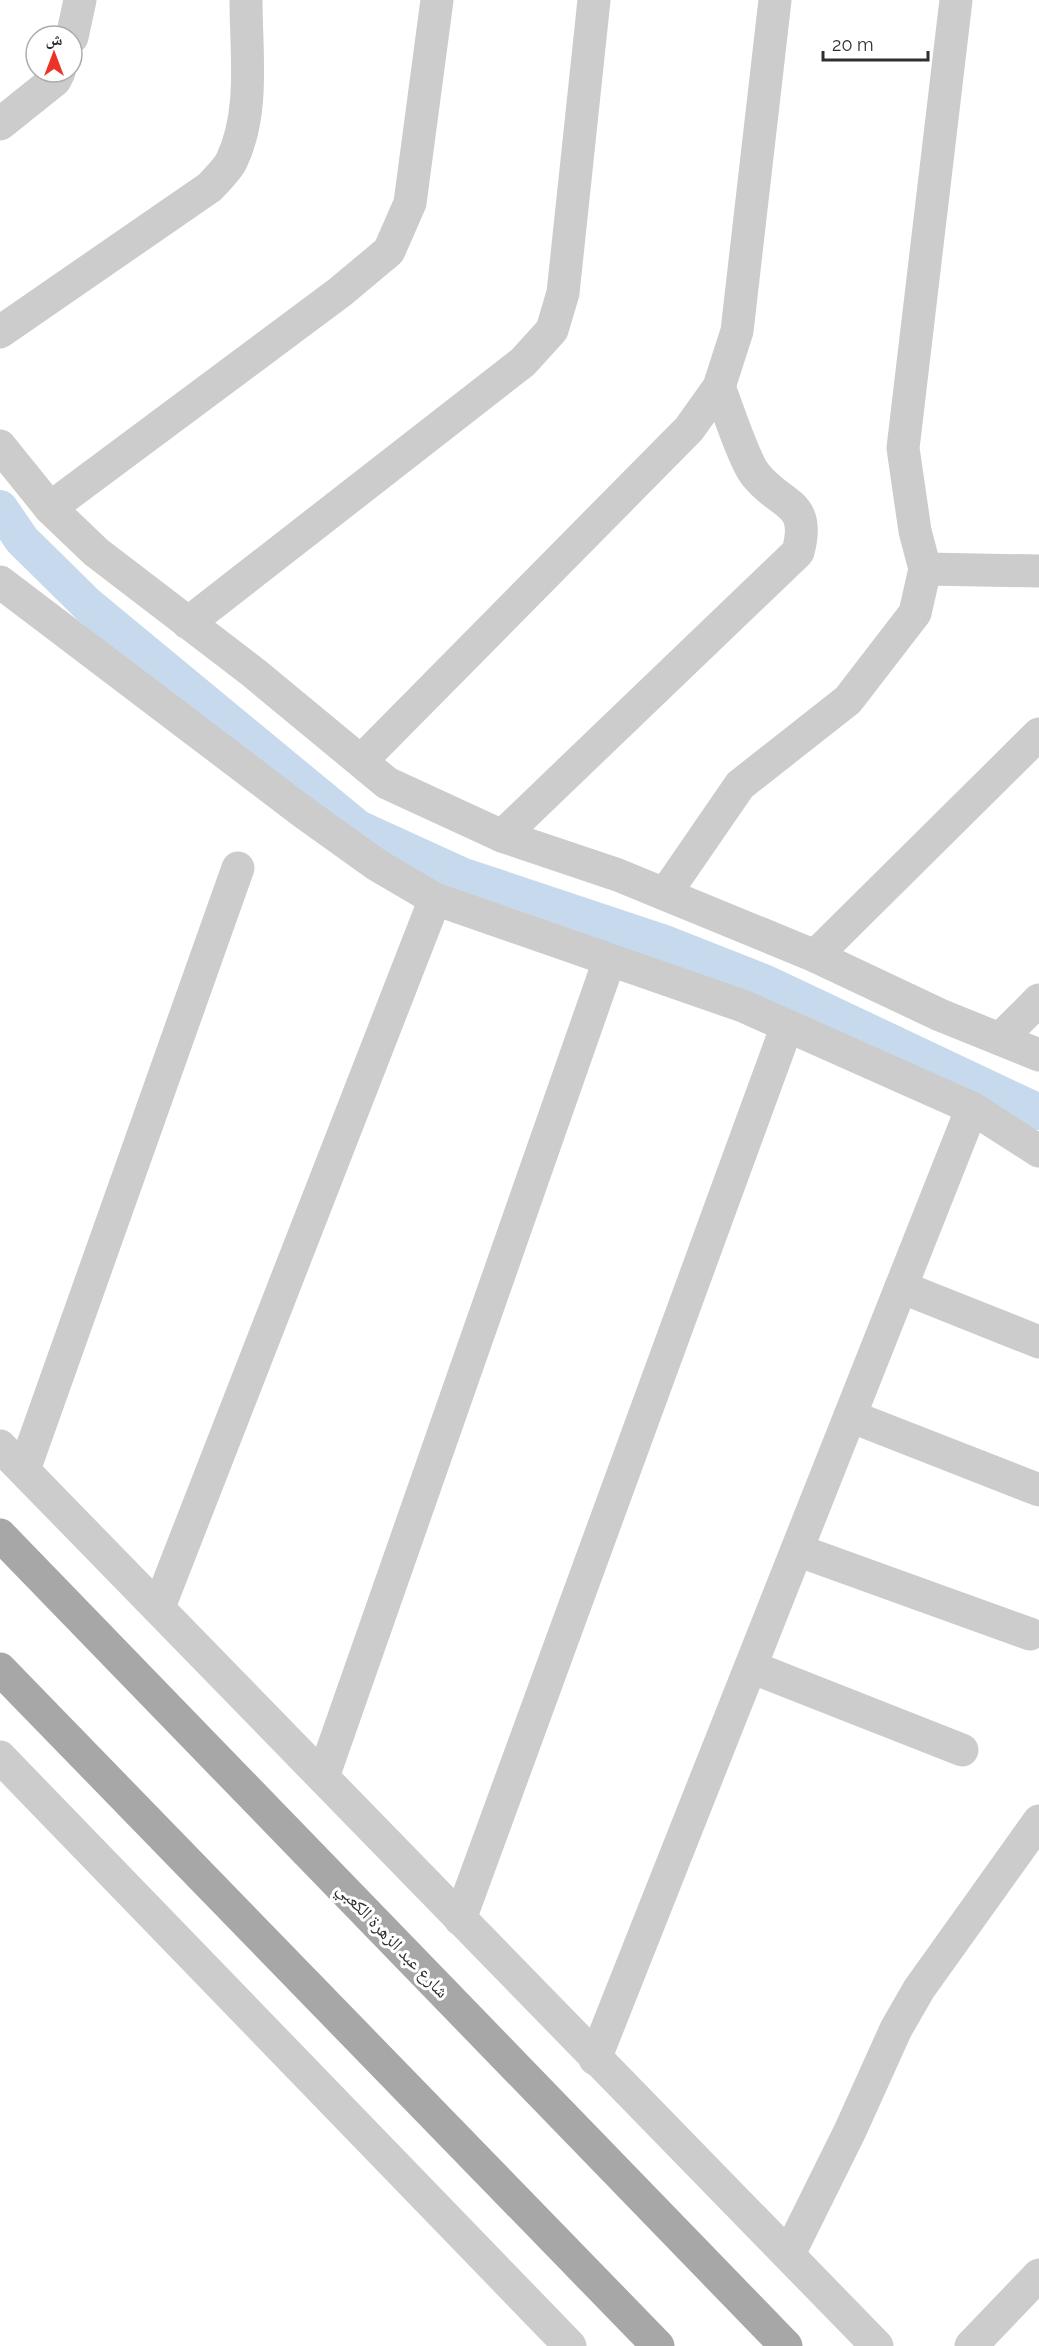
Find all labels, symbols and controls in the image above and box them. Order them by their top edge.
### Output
north arrow [24,24,84,84]
scale bar [823,24,928,62]
text: ش [46,30,63,49]
text: 20 m [832,34,874,55]
street label: شارع عبد الزهرة الكعبي [330,1878,453,2005]

